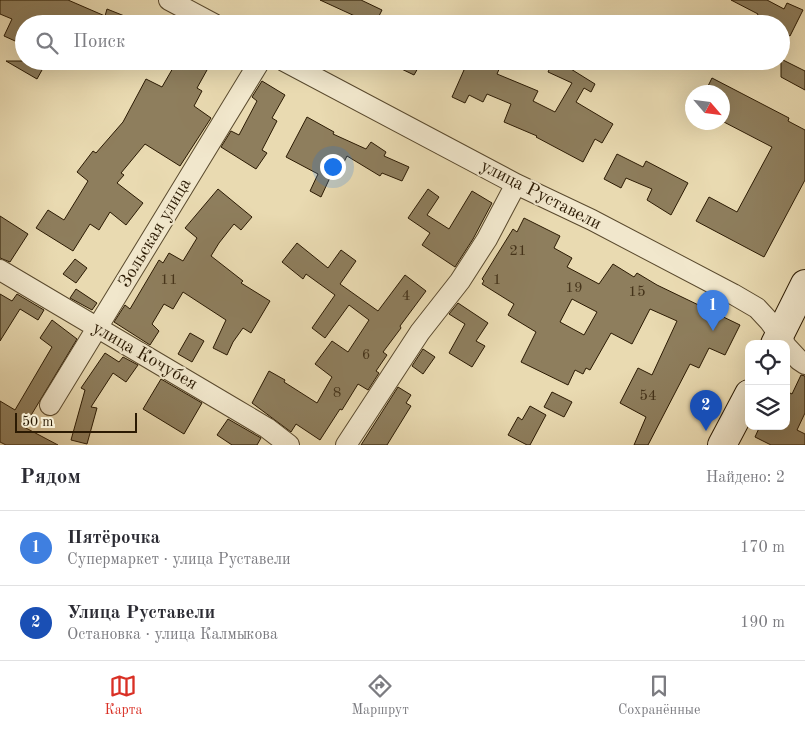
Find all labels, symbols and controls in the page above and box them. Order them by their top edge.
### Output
search box [15,15,790,70]
icon: search [33,29,61,57]
text: Поиск [73,33,125,52]
north arrow [685,85,730,130]
your location [320,154,346,180]
street label: улица Руставели [478,157,604,233]
street label: Зольская улица [115,175,195,291]
house number: 21 [509,244,527,259]
house number: 11 [160,273,178,288]
house number: 1 [493,273,501,288]
house number: 19 [565,281,583,296]
house number: 15 [628,285,646,300]
house number: 4 [402,289,410,304]
pin: 1 [697,290,729,331]
street label: улица Кочубея [89,319,201,393]
map controls [745,340,790,430]
button: locate [745,340,790,385]
house number: 6 [362,348,370,363]
button: layers [745,385,790,430]
house number: 8 [333,386,341,401]
house number: 54 [639,389,657,404]
pin: 2 [690,390,722,431]
scale bar [15,410,138,433]
text: 50 m [22,415,53,429]
text: Рядом [20,467,81,488]
text: Найдено: 2 [706,470,785,486]
text: Пятёрочка [67,529,160,548]
text: 1 [31,540,41,556]
text: 170 m [740,540,785,556]
text: Супермаркет · улица Руставели [67,552,291,568]
text: Улица Руставели [67,604,215,623]
text: 2 [31,615,41,631]
text: 190 m [740,615,785,631]
text: Остановка · улица Калмыкова [67,627,278,643]
tab: Карта [105,672,142,719]
tab: Маршрут [351,672,409,719]
tab: Сохранённые [618,672,700,719]

